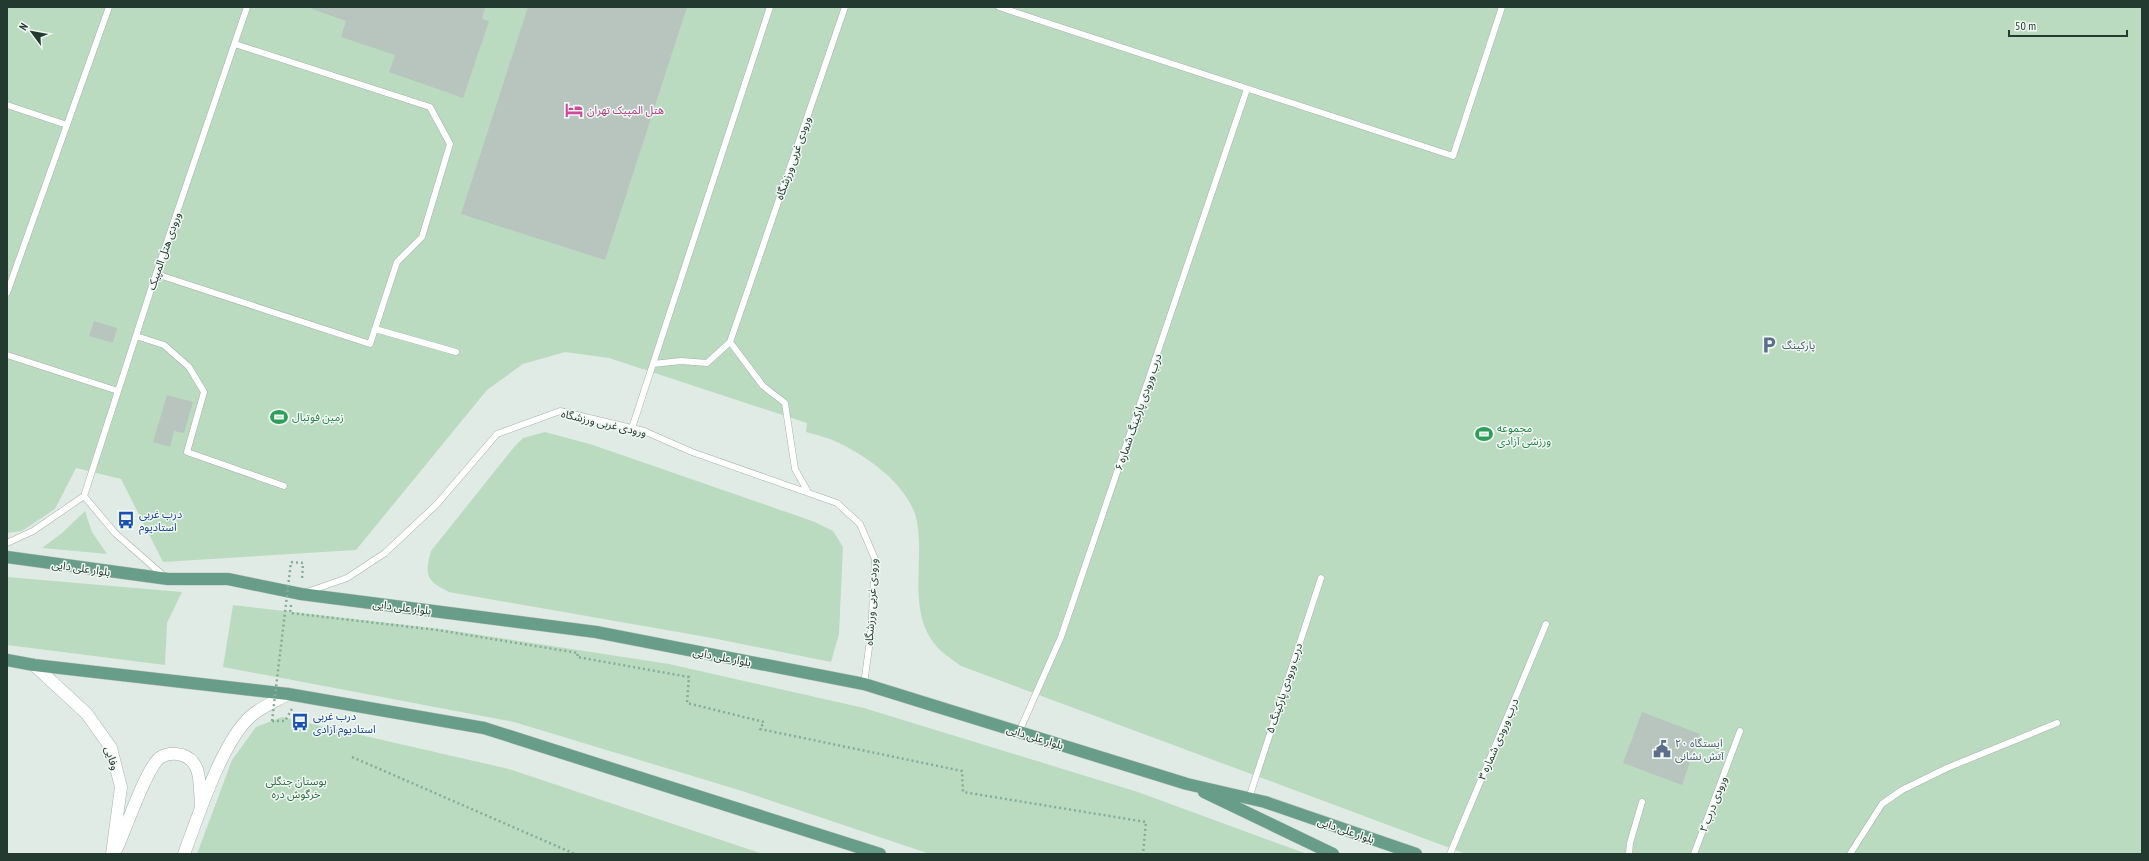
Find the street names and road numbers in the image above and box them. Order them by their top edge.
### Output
street label: ورودی غربی ورزشگاه [772,114,814,202]
street label: ورودی هتل المپیک [144,210,185,292]
street label: درب ورودی پارکینگ شماره ۶ [1111,352,1166,473]
street label: ورودی غربی ورزشگاه [560,406,648,440]
street label: بلوار علی دایی [51,557,111,579]
street label: ورودی غربی ورزشگاه [862,558,880,646]
street label: بلوار علی دایی [372,596,432,618]
street label: درب ورودی پارکینگ ۵ [1263,641,1306,735]
street label: بلوار علی دایی [692,645,752,670]
street label: درب ورودی شماره ۳ [1475,696,1522,782]
street label: بلوار علی دایی [1005,722,1065,752]
street label: وفایی [102,744,122,772]
street label: ورودی درب ۲ [1696,774,1730,834]
street label: بلوار علی دایی [1316,814,1376,846]

